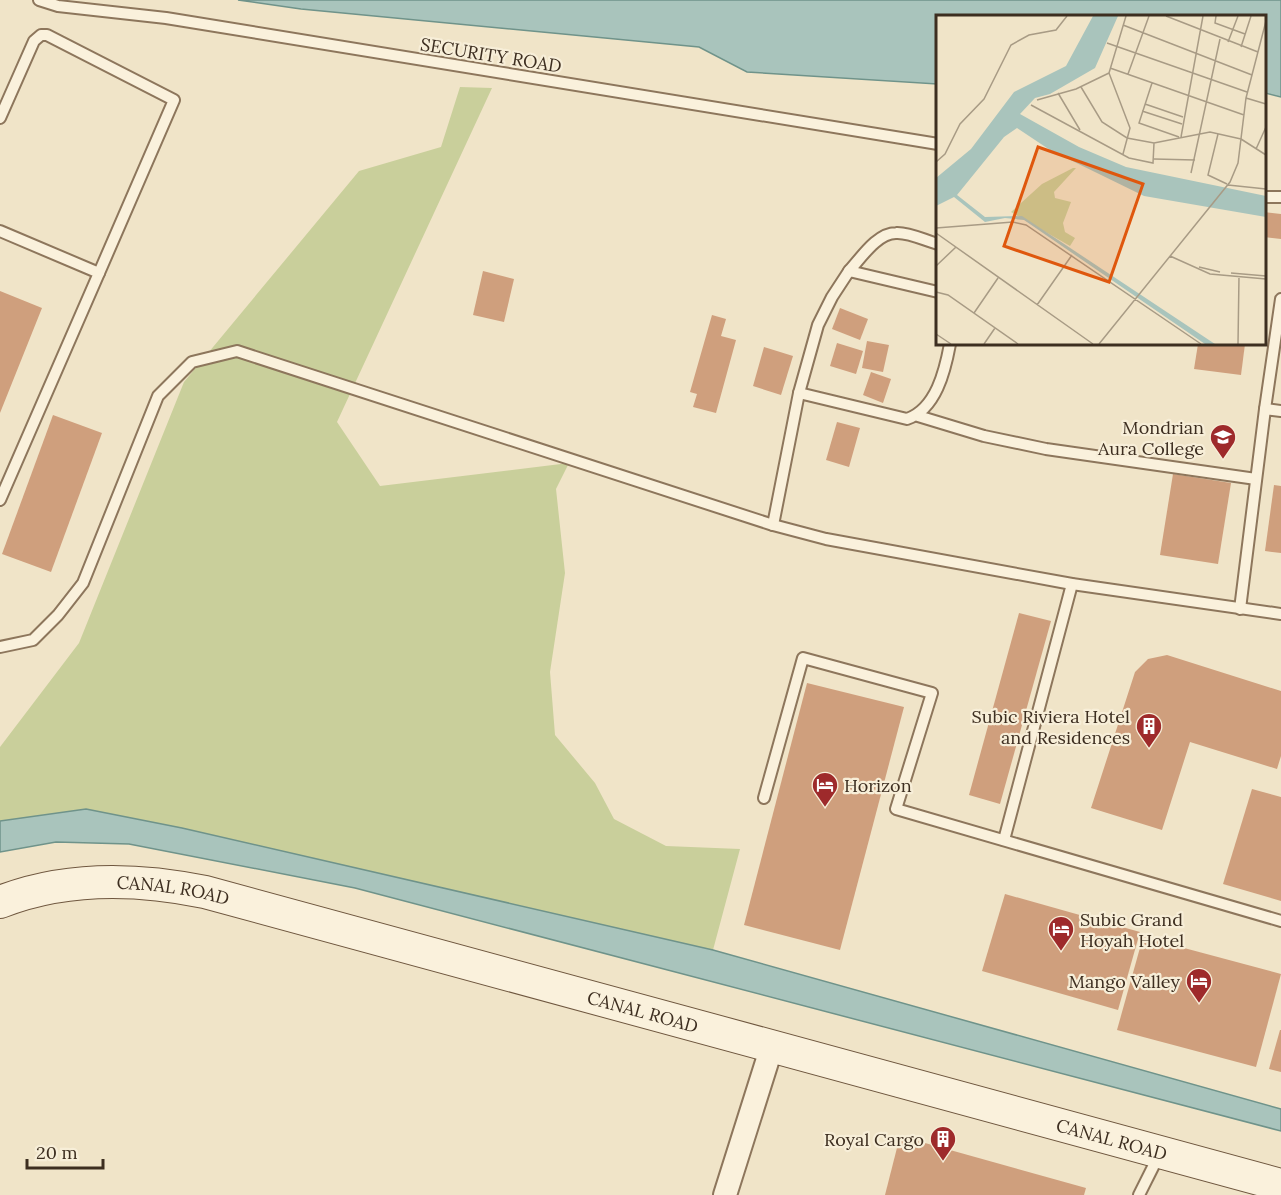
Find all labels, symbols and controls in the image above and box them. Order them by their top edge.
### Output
inset map [936,15,1266,345]
street label: SECURITY ROAD [419,32,563,78]
place label: Mondrian Aura College [1097,416,1204,460]
school or university icon: Mondrian Aura College [1208,422,1238,460]
place label: Subic Riviera Hotel and Residences [972,705,1130,749]
building icon: Subic Riviera Hotel and Residences [1134,711,1164,749]
hotel icon: Horizon [810,770,840,808]
place label: Horizon [844,774,912,797]
street label: CANAL ROAD [116,870,232,910]
place label: Subic Grand Hoyah Hotel [1080,908,1184,952]
hotel icon: Subic Grand Hoyah Hotel [1046,914,1076,952]
hotel icon: Mango Valley [1184,966,1214,1004]
place label: Mango Valley [1069,970,1180,993]
street label: CANAL ROAD [585,985,701,1037]
street label: CANAL ROAD [1054,1113,1170,1165]
building icon: Royal Cargo [928,1124,958,1162]
place label: Royal Cargo [824,1128,924,1151]
scale bar [27,1132,104,1170]
text: 20 m [36,1141,78,1164]

